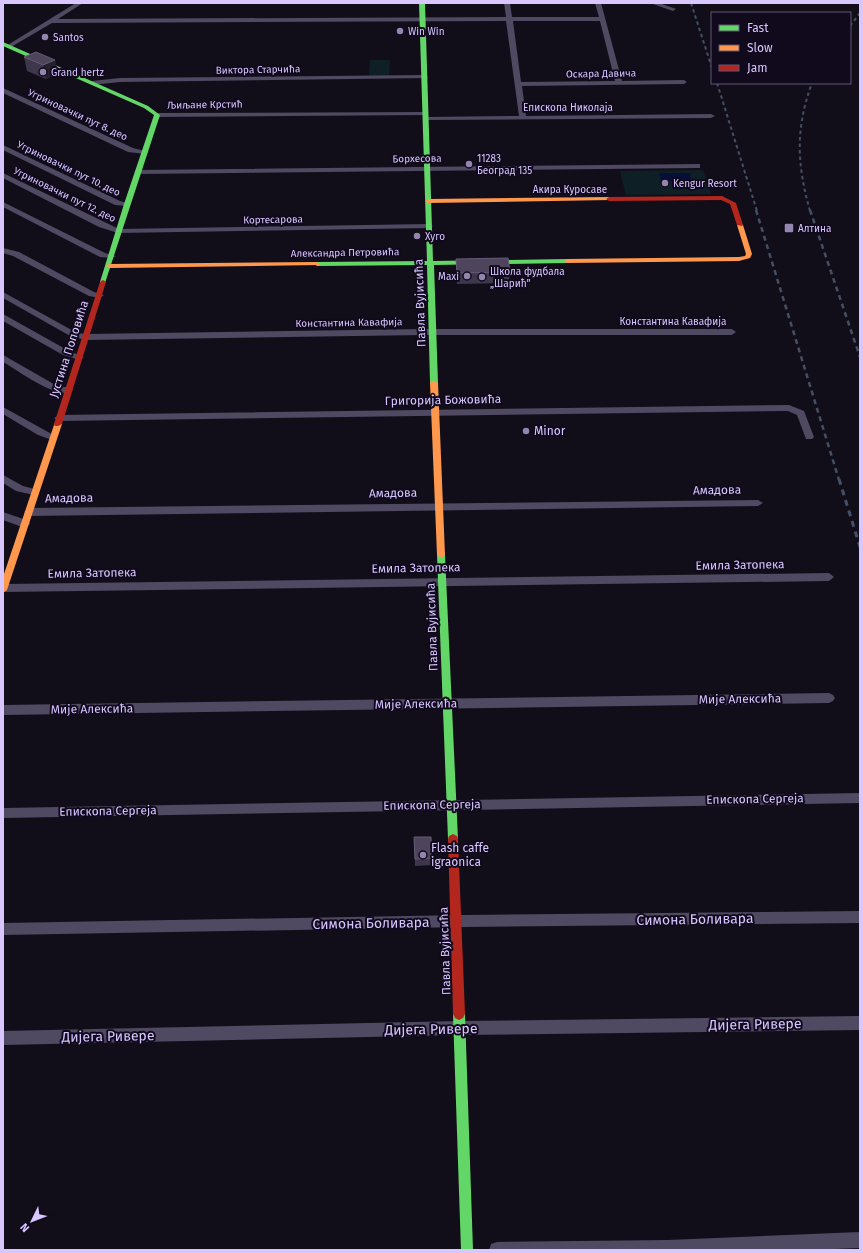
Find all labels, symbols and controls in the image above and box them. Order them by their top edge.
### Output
legend [711,12,851,84]
text: Fast [747,21,769,35]
marker: Win Win [395,26,405,36]
place label: Win Win [408,26,445,38]
marker: Santos [40,32,50,42]
place label: Santos [53,32,84,44]
text: Slow [747,41,773,55]
text: Jam [747,61,767,75]
street label: Виктора Старчића [216,63,301,77]
marker: Grand hertz [38,67,48,77]
place label: Grand hertz [51,67,105,79]
street label: Оскара Давича [566,67,636,81]
street label: Угриновачки пут 8. део [26,86,130,143]
street label: Љиљане Крстић [167,98,243,112]
street label: Епископа Николаја [523,101,613,114]
street label: Угриновачки пут 10. део [15,139,122,199]
street label: Борхесова [392,153,442,165]
place label: 11283 Београд 135 [477,153,532,177]
marker: 11283 Београд 135 [464,159,474,169]
street label: Угриновачки пут 12. део [11,165,118,225]
marker: Kengur Resort [660,178,670,188]
place label: Kengur Resort [673,178,737,190]
street label: Акира Куросаве [533,184,607,196]
street label: Кортесарова [243,213,303,227]
marker: Алтина [783,222,795,234]
place label: Алтина [798,223,831,235]
marker: Хуго [412,231,422,241]
place label: Хуго [425,231,445,243]
street label: Александра Петровића [290,246,400,260]
street label: Павла Вујисића [411,259,429,347]
place label: Школа фудбала „Шарић” [490,266,565,290]
place label: Maxi [438,271,459,283]
marker: Maxi [462,271,472,281]
marker: Школа фудбала „Шарић” [477,272,487,282]
street label: Јустина Поповића [47,299,91,399]
street label: Константина Кавафија [295,315,403,330]
street label: Константина Кавафија [620,315,726,328]
street label: Григорија Божовића [385,392,501,408]
place label: Minor [534,424,566,438]
marker: Minor [521,426,531,436]
street label: Амадова [693,483,741,497]
street label: Амадова [369,486,417,500]
street label: Амадова [45,491,93,505]
street label: Емила Затопека [695,557,785,573]
street label: Емила Затопека [371,560,461,576]
street label: Емила Затопека [47,565,137,581]
street label: Павла Вујисића [423,583,441,671]
street label: Мије Алексића [699,691,781,707]
street label: Мије Алексића [375,696,457,712]
street label: Мије Алексића [51,701,133,717]
street label: Епископа Сергеја [706,791,804,807]
street label: Епископа Сергеја [383,797,481,813]
street label: Епископа Сергеја [59,803,157,819]
place label: Flash caffe igraonica [431,841,489,869]
marker: Flash caffe igraonica [418,850,428,860]
street label: Павла Вујисића [436,907,454,995]
street label: Симона Боливара [636,910,754,929]
street label: Симона Боливара [312,914,430,933]
street label: Дијега Ривере [707,1015,802,1034]
street label: Дијега Ривере [383,1020,478,1039]
street label: Дијега Ривере [60,1027,155,1046]
north arrow [12,1201,52,1241]
text: N [18,1220,32,1235]

